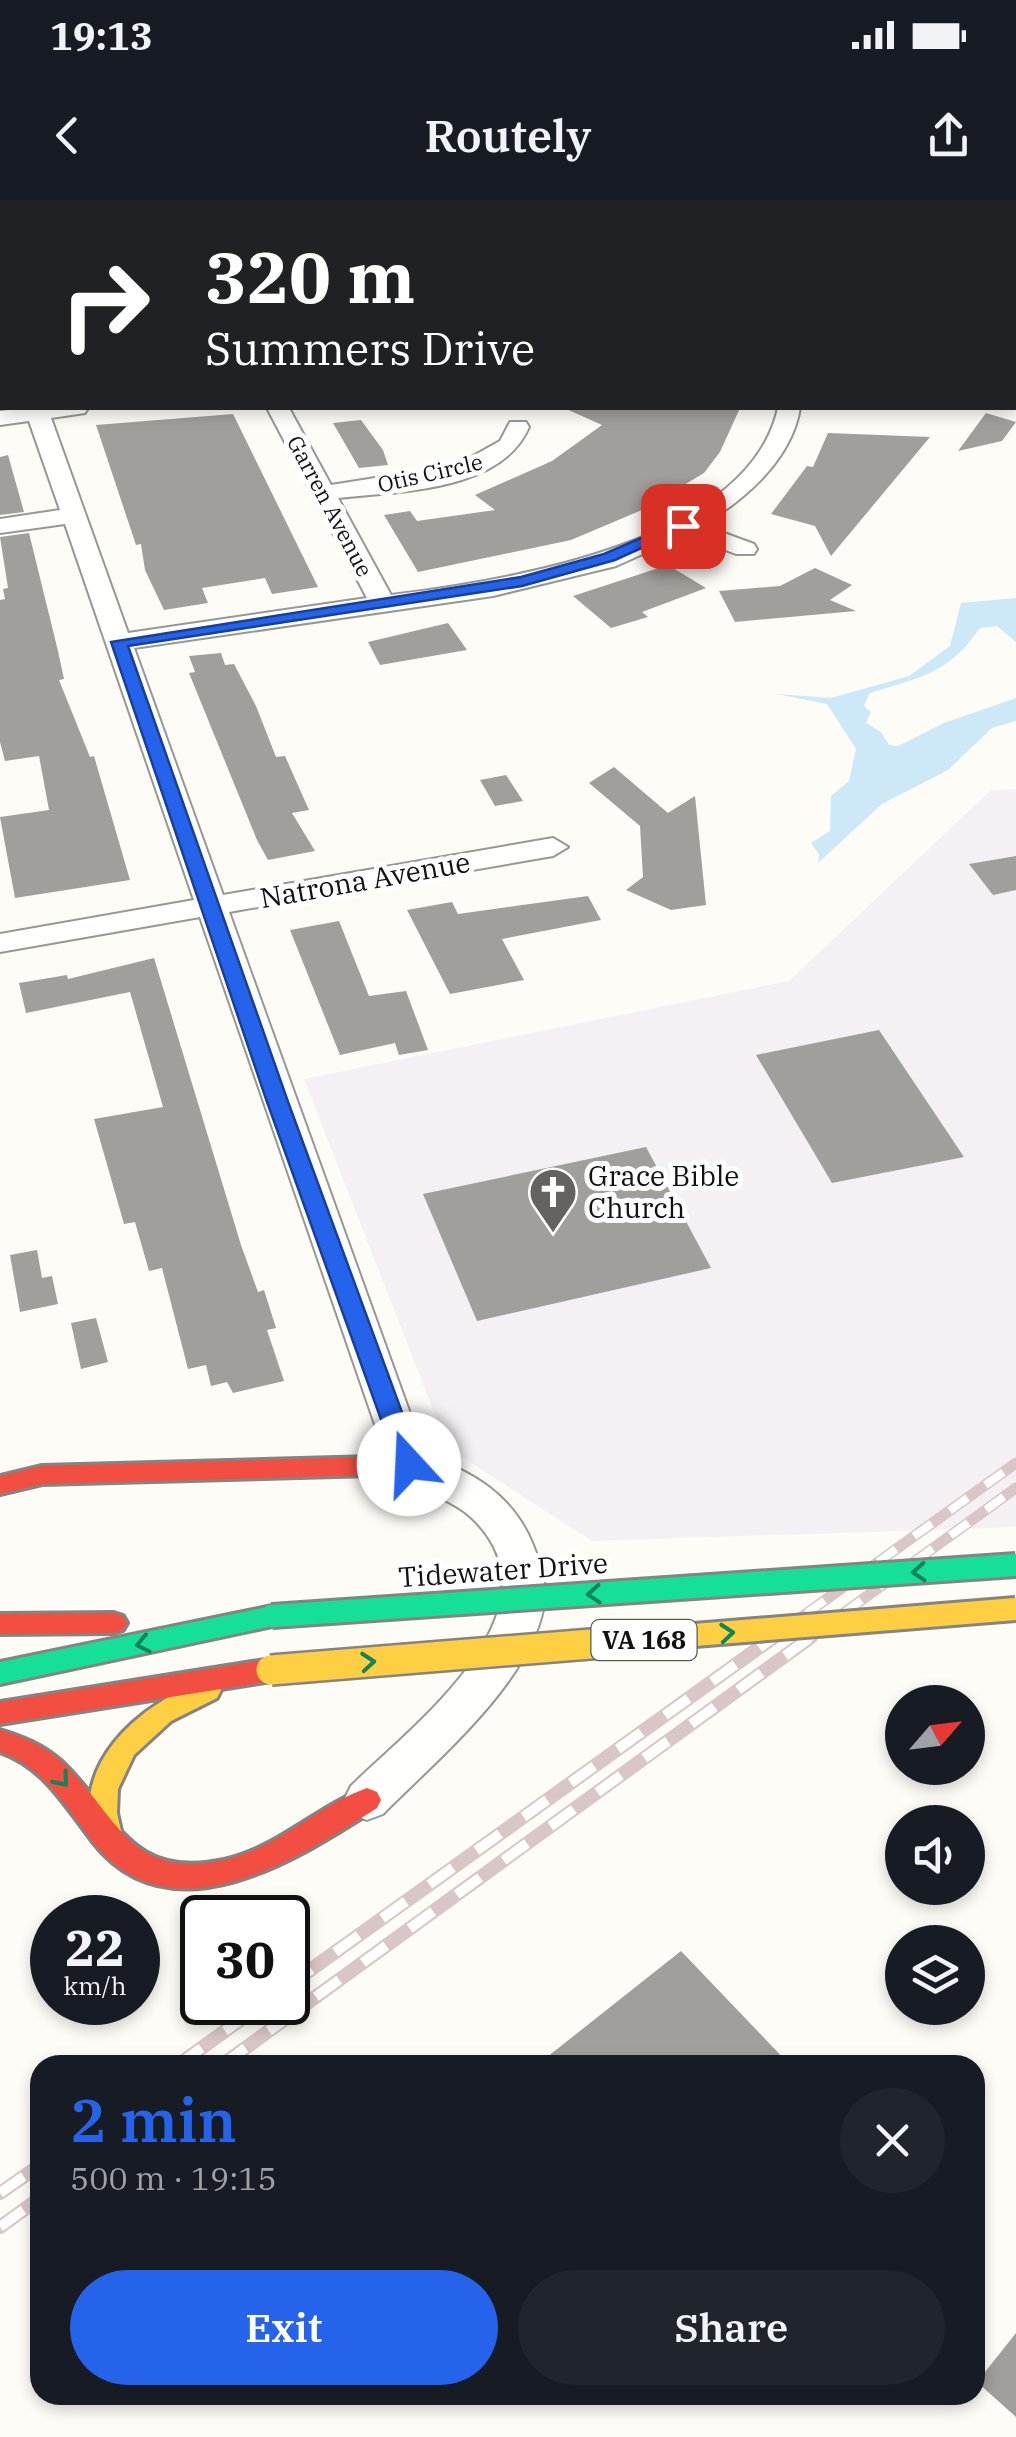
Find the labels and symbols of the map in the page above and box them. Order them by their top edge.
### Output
street label: Garren Avenue [281,430,380,581]
street label: Otis Circle [374,446,485,499]
pin [641,484,726,569]
street label: Natrona Avenue [257,843,473,916]
place label: Grace Bible Church [588,1157,739,1226]
church icon: Grace Bible Church [527,1166,579,1234]
position arrow [357,1412,461,1516]
street label: Tidewater Drive [397,1544,609,1595]
one-way arrow [910,1560,926,1582]
one-way arrow [586,1583,602,1604]
road number: VA 168 [592,1620,696,1660]
one-way arrow [720,1623,736,1644]
one-way arrow [135,1632,152,1653]
one-way arrow [361,1652,377,1674]
north arrow [885,1685,985,1785]
one-way arrow [50,1769,68,1787]
speed limit sign: 30 [180,1895,310,2025]

